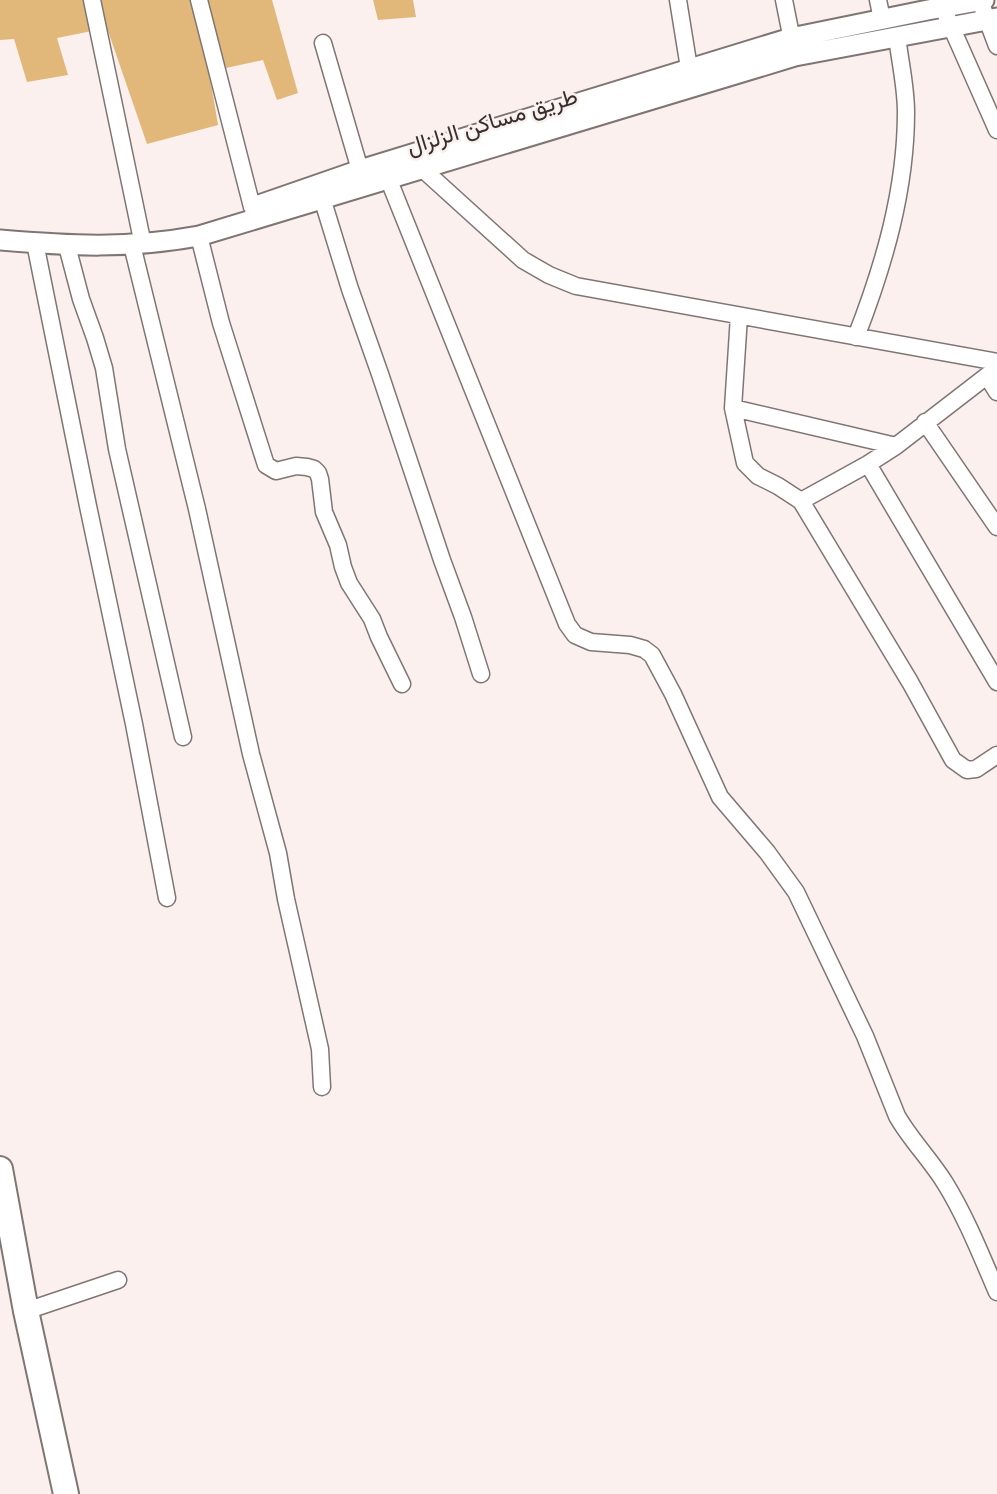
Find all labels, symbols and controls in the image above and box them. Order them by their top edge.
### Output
street label: طريق مساكن الزلزال [403,83,581,161]

